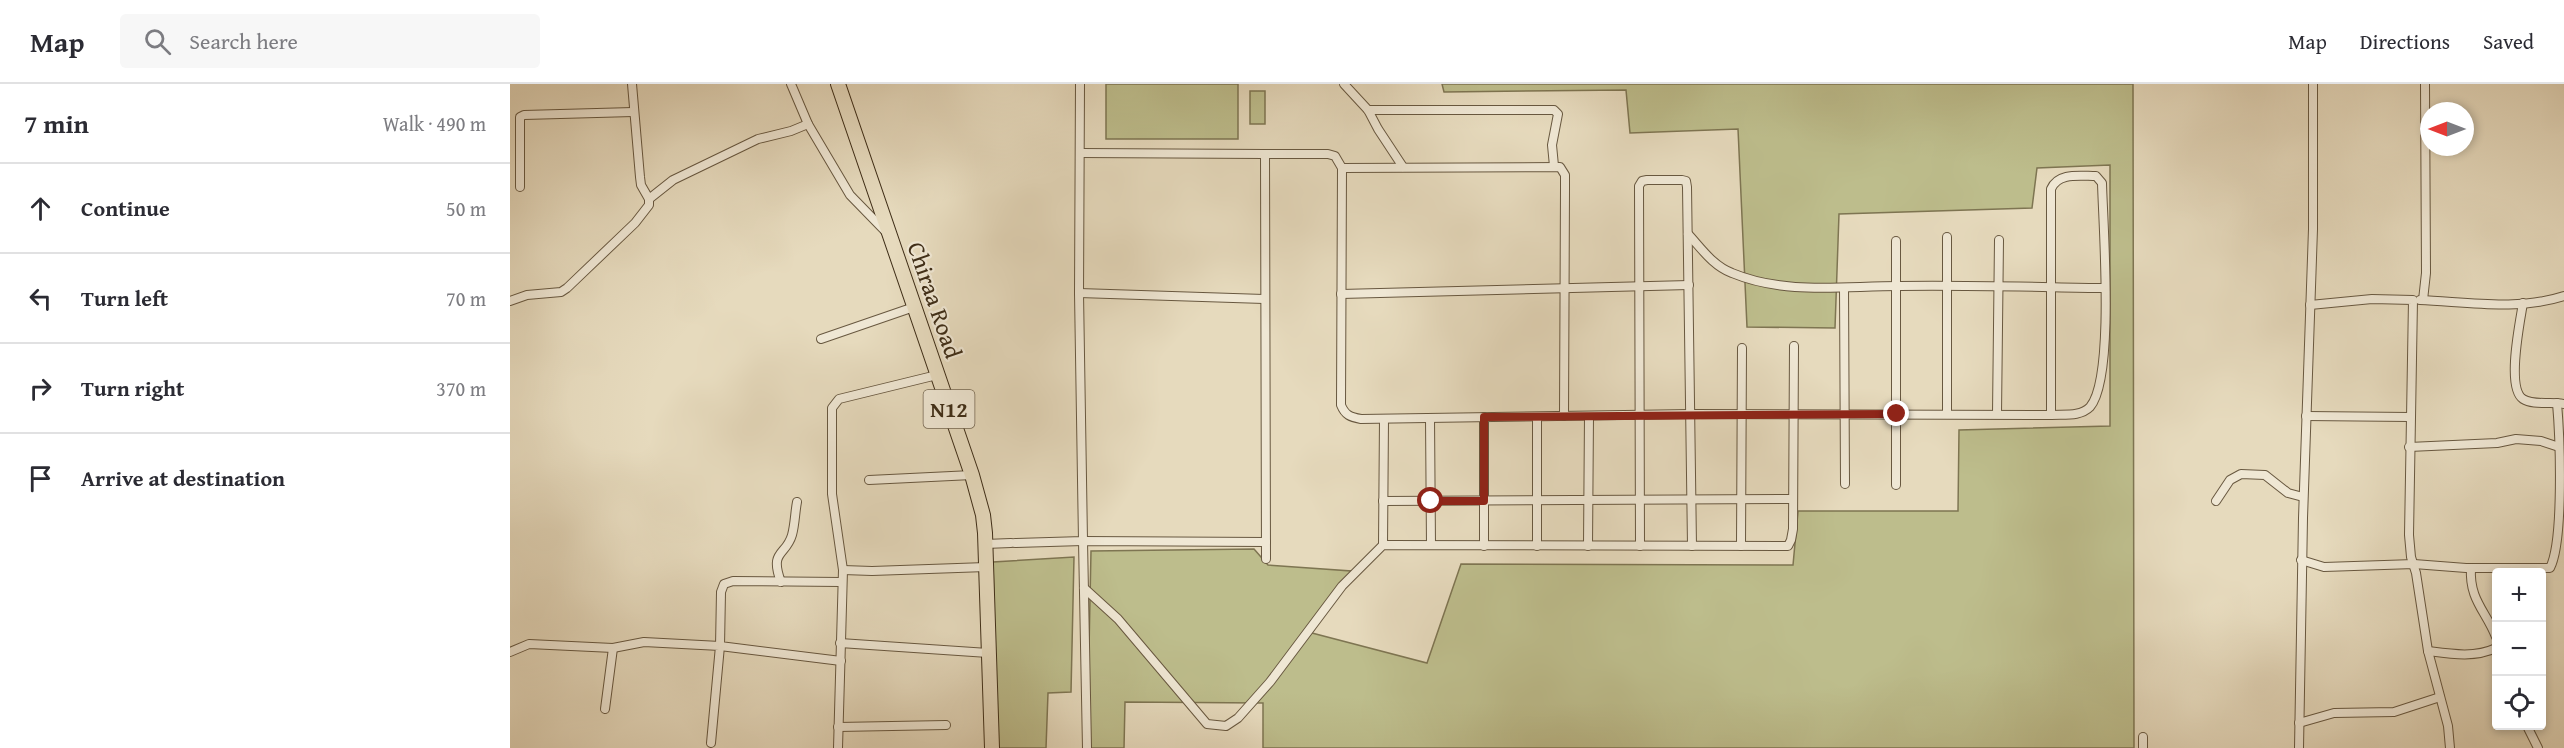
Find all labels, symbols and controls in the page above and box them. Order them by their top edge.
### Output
search box [120,14,540,68]
text: Map [30,21,84,62]
icon: search [141,25,174,58]
text: Search here [189,25,298,57]
text: Map [2288,26,2327,57]
text: Directions [2360,26,2450,57]
text: Saved [2483,26,2534,57]
north arrow [2420,102,2474,156]
text: 7 min [24,104,89,143]
text: Walk · 490 m [383,109,486,138]
icon: ahead [24,192,57,225]
text: Continue [81,192,170,224]
text: 50 m [446,194,486,223]
street label: Chiraa Road [899,237,971,363]
icon: left [24,282,57,315]
text: Turn left [81,282,168,314]
text: 70 m [446,284,486,313]
icon: right [24,372,57,405]
text: Turn right [81,372,184,404]
text: 370 m [436,374,486,403]
road number: N12 [924,390,974,428]
route end [1883,400,1909,426]
icon: arrive [24,462,57,495]
text: Arrive at destination [81,462,285,494]
route start [1417,487,1443,513]
map controls [2492,568,2546,730]
button: + [2492,568,2546,622]
button: − [2492,622,2546,676]
button: locate [2492,676,2546,730]

